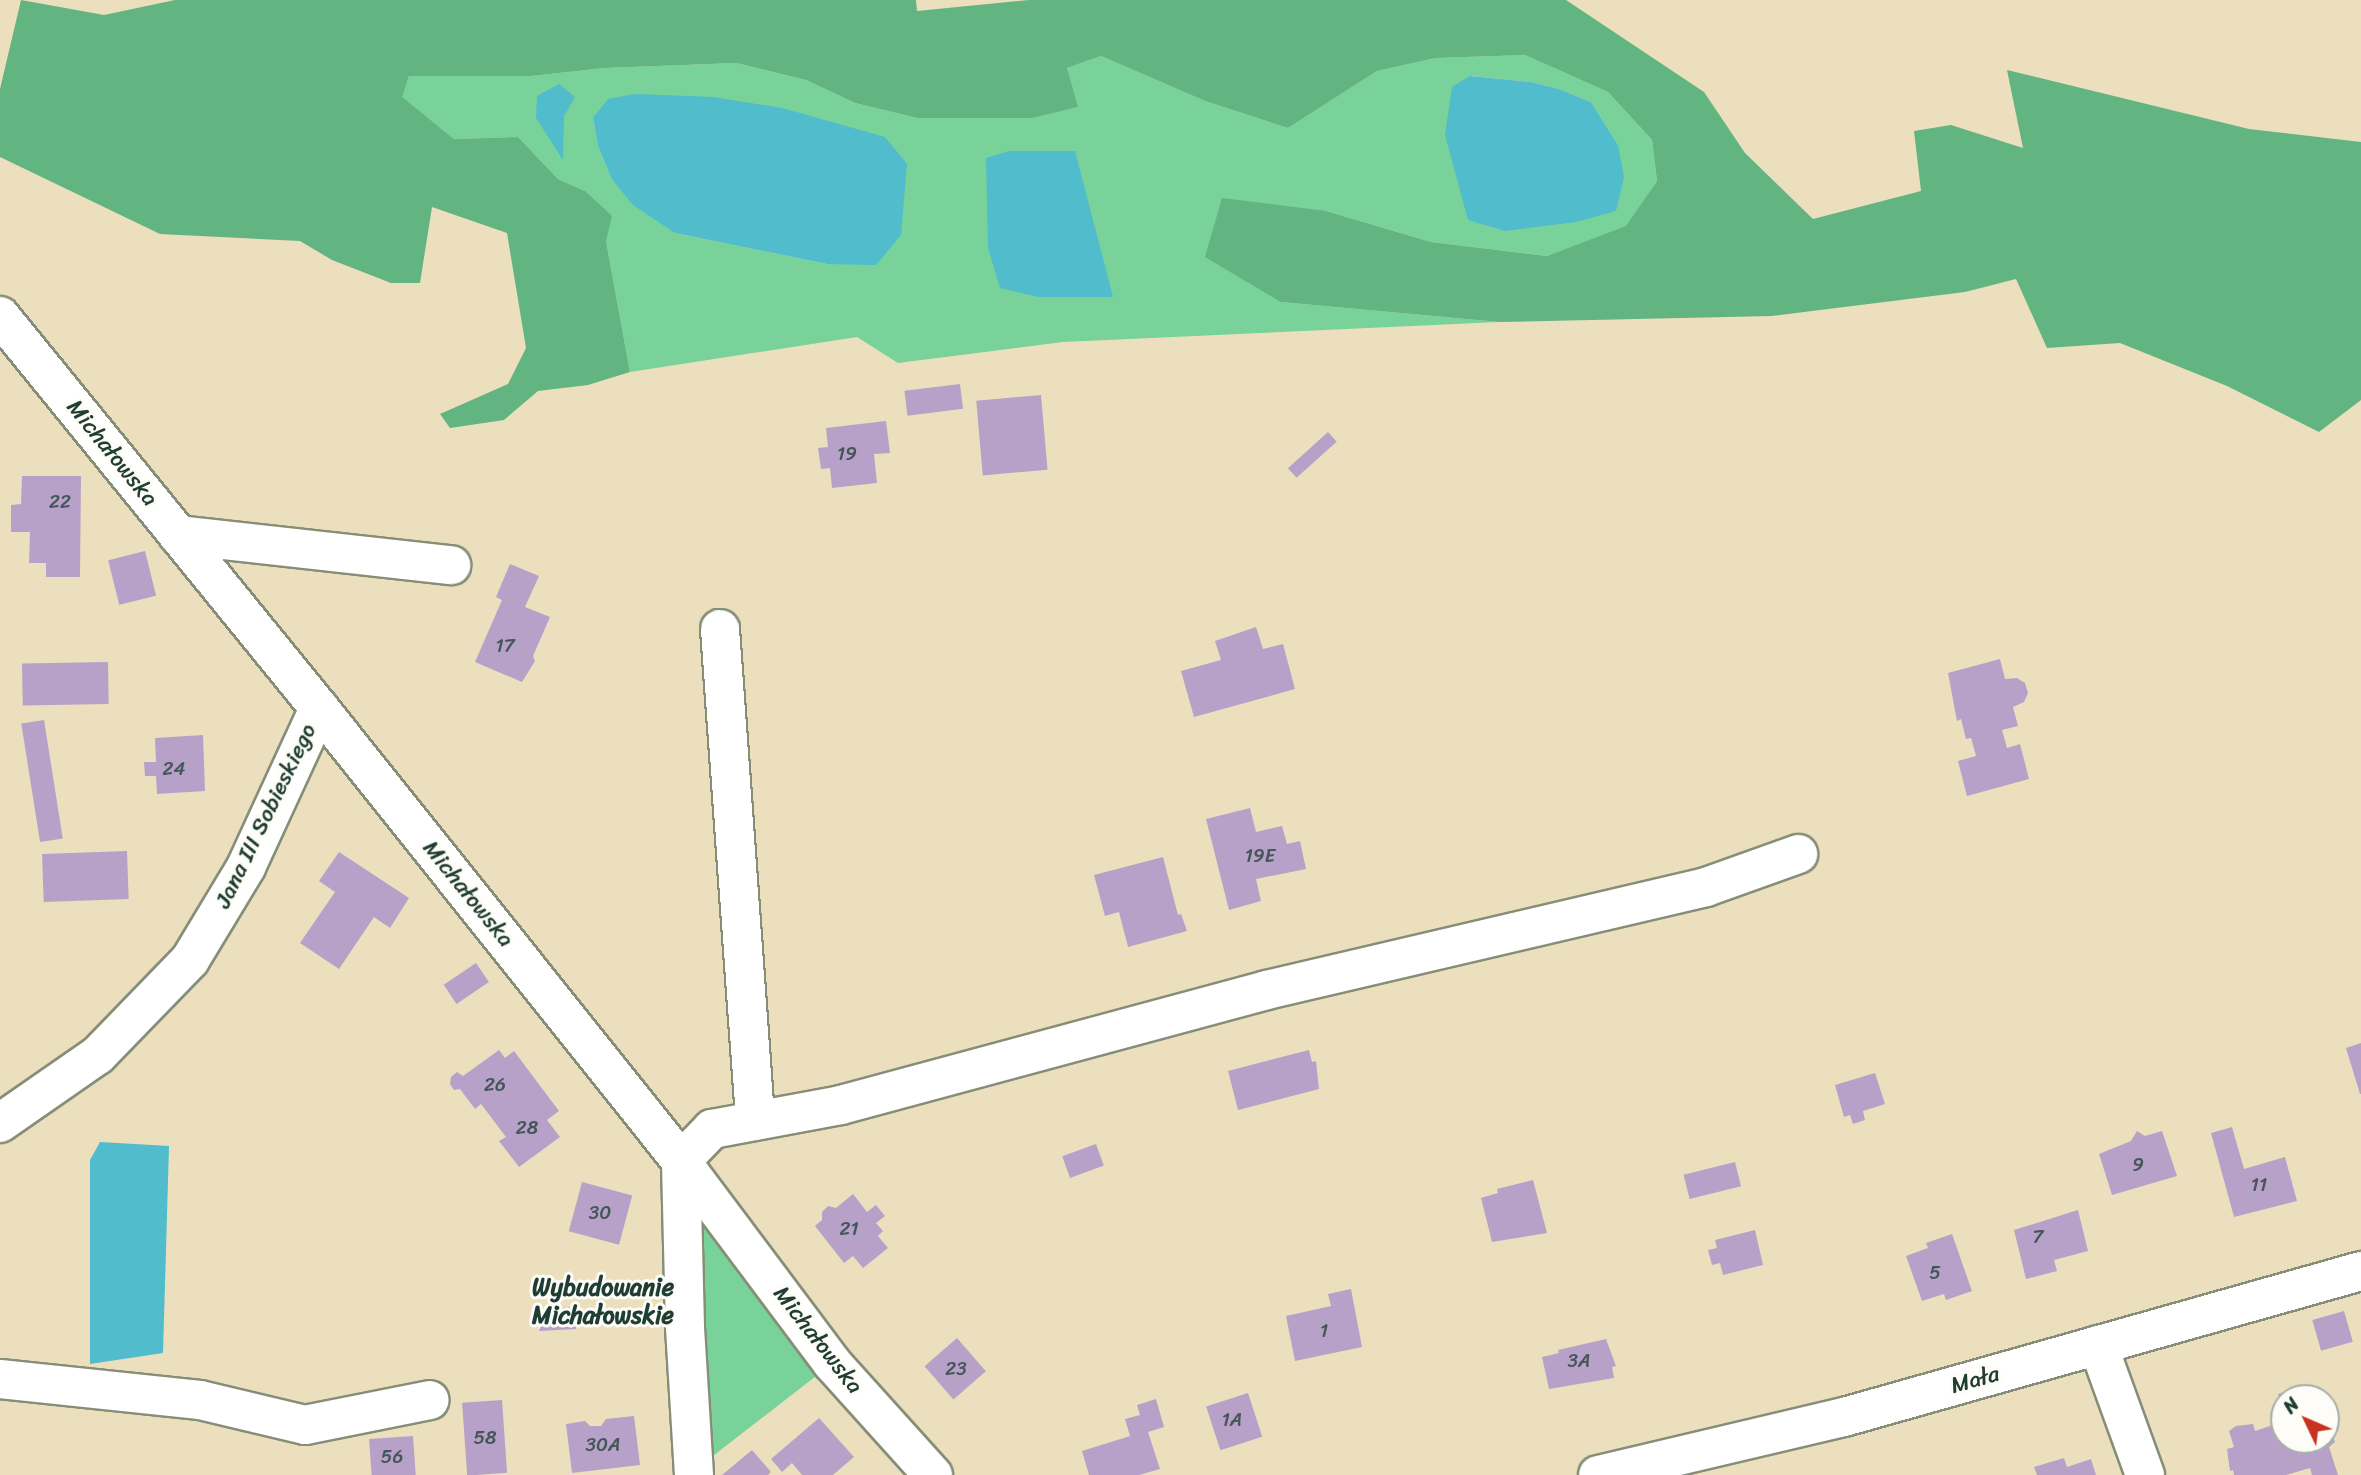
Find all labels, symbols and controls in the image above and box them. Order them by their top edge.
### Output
street label: Michałowska [61,394,163,512]
house number: 19 [837,443,857,465]
house number: 22 [49,491,71,513]
house number: 17 [496,635,514,657]
street label: Jana III Sobieskiego [209,719,323,913]
house number: 24 [163,758,185,780]
street label: Michałowska [417,835,519,953]
house number: 19E [1245,845,1275,867]
house number: 26 [484,1074,506,1096]
house number: 28 [516,1117,538,1139]
house number: 9 [2132,1154,2144,1176]
house number: 11 [2251,1174,2267,1196]
house number: 30 [589,1202,611,1224]
house number: 21 [839,1218,859,1240]
house number: 7 [2033,1226,2043,1248]
house number: 5 [1929,1262,1941,1284]
district label: Wybudowanie Michałowskie [532,1274,674,1330]
street label: Michałowska [767,1281,869,1399]
house number: 1 [1320,1320,1328,1342]
house number: 3A [1568,1350,1590,1372]
house number: 23 [945,1358,967,1380]
street label: Mała [1947,1360,2003,1400]
north arrow [2270,1384,2340,1454]
text: N [2275,1389,2307,1422]
house number: 1A [1222,1409,1242,1431]
house number: 58 [473,1427,497,1449]
house number: 30A [586,1434,620,1456]
house number: 56 [381,1446,403,1468]

